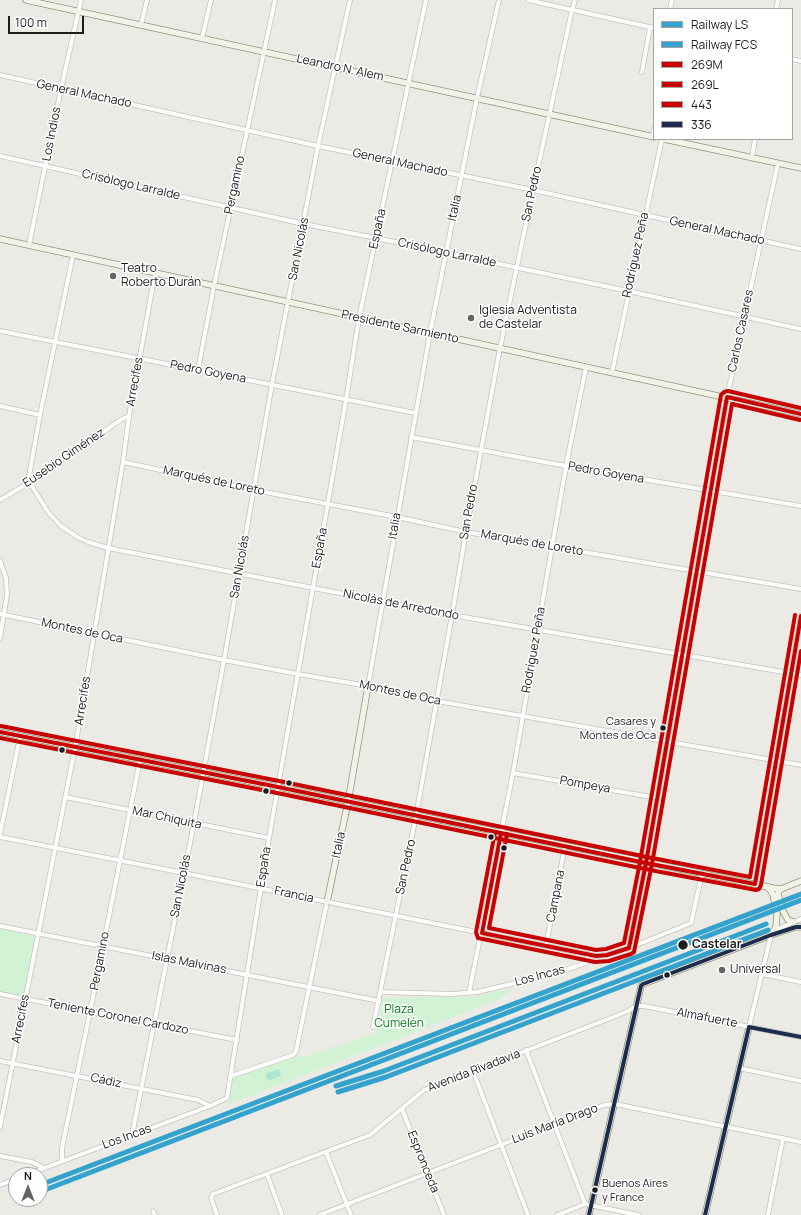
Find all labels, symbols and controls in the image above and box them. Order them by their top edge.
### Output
scale bar [10,8,86,34]
legend [653,8,793,140]
text: 100 m [15,14,47,31]
text: Railway LS [691,16,748,33]
text: Railway FCS [691,36,757,53]
street label: Leandro N. Alem [295,52,385,84]
text: 269M [691,56,723,73]
text: 269L [691,76,719,93]
street label: General Machado [35,77,133,111]
text: 443 [691,96,712,113]
street label: Los Indios [40,106,64,162]
text: 336 [691,116,712,133]
street label: General Machado [351,146,449,180]
street label: Pergamino [222,155,248,215]
street label: San Pedro [519,165,545,223]
street label: Crisólogo Larralde [80,167,182,203]
street label: Italia [445,194,465,222]
street label: España [367,208,389,250]
street label: Rodríguez Peña [620,211,652,299]
street label: General Machado [668,214,766,248]
street label: San Nicolás [286,216,312,282]
street label: Crisólogo Larralde [396,236,498,270]
place label: Teatro Roberto Durán [121,262,201,290]
marker: Teatro Roberto Durán [108,271,118,281]
street label: Carlos Casares [725,288,757,374]
place label: Iglesia Adventista de Castelar [479,304,577,332]
street label: Presidente Sarmiento [340,308,460,346]
marker: Iglesia Adventista de Castelar [466,313,476,323]
street label: Arrecifes [124,356,146,408]
street label: Pedro Goyena [169,358,247,386]
street label: Eusebio Giménez [20,425,108,491]
street label: Pedro Goyena [567,459,645,487]
street label: Marqués de Loreto [162,463,266,499]
street label: San Pedro [457,483,481,541]
street label: Italia [386,512,404,540]
street label: España [309,527,331,569]
street label: Marqués de Loreto [480,527,584,559]
street label: San Nicolás [227,534,253,600]
street label: Nicolás de Arredondo [342,587,460,623]
street label: Rodríguez Peña [519,606,549,694]
street label: Montes de Oca [40,615,124,647]
street label: Arrecifes [72,675,94,727]
street label: Montes de Oca [358,677,442,709]
place label: Casares y Montes de Oca [580,715,656,741]
marker: Casares y Montes de Oca [658,723,668,733]
unlabelled marker [57,745,67,755]
street label: Pompeya [559,773,611,797]
unlabelled marker [284,778,294,788]
unlabelled marker [261,786,271,796]
street label: Mar Chiquita [131,804,203,832]
street label: Italia [329,831,349,859]
unlabelled marker [486,832,496,842]
street label: San Pedro [393,838,419,896]
unlabelled marker [499,843,509,853]
street label: España [254,846,274,888]
street label: San Nicolás [168,853,194,919]
street label: Campana [544,869,568,923]
street label: Francia [273,884,315,906]
street label: Pergamino [87,931,113,991]
marker: Castelar [676,938,690,952]
place label: Castelar [692,938,741,952]
street label: Islas Malvinas [150,949,228,977]
street label: Los Incas [513,962,567,990]
place label: Universal [730,963,781,977]
marker: Universal [717,965,727,975]
unlabelled marker [662,970,672,980]
street label: Arrecifes [9,993,33,1045]
street label: Teniente Coronel Cardozo [46,996,190,1038]
park label: Plaza Cumelén [374,1003,424,1031]
street label: Almafuerte [675,1005,739,1031]
street label: Avenida Rivadavia [426,1047,522,1095]
street label: Cádiz [89,1071,123,1091]
street label: Luis María Drago [510,1101,600,1147]
street label: Los Incas [100,1121,154,1153]
street label: Espronceda [404,1129,442,1195]
north arrow [8,1167,48,1207]
text: N [24,1168,32,1183]
place label: Buenos Aires y France [602,1177,668,1203]
marker: Buenos Aires y France [590,1185,600,1195]

